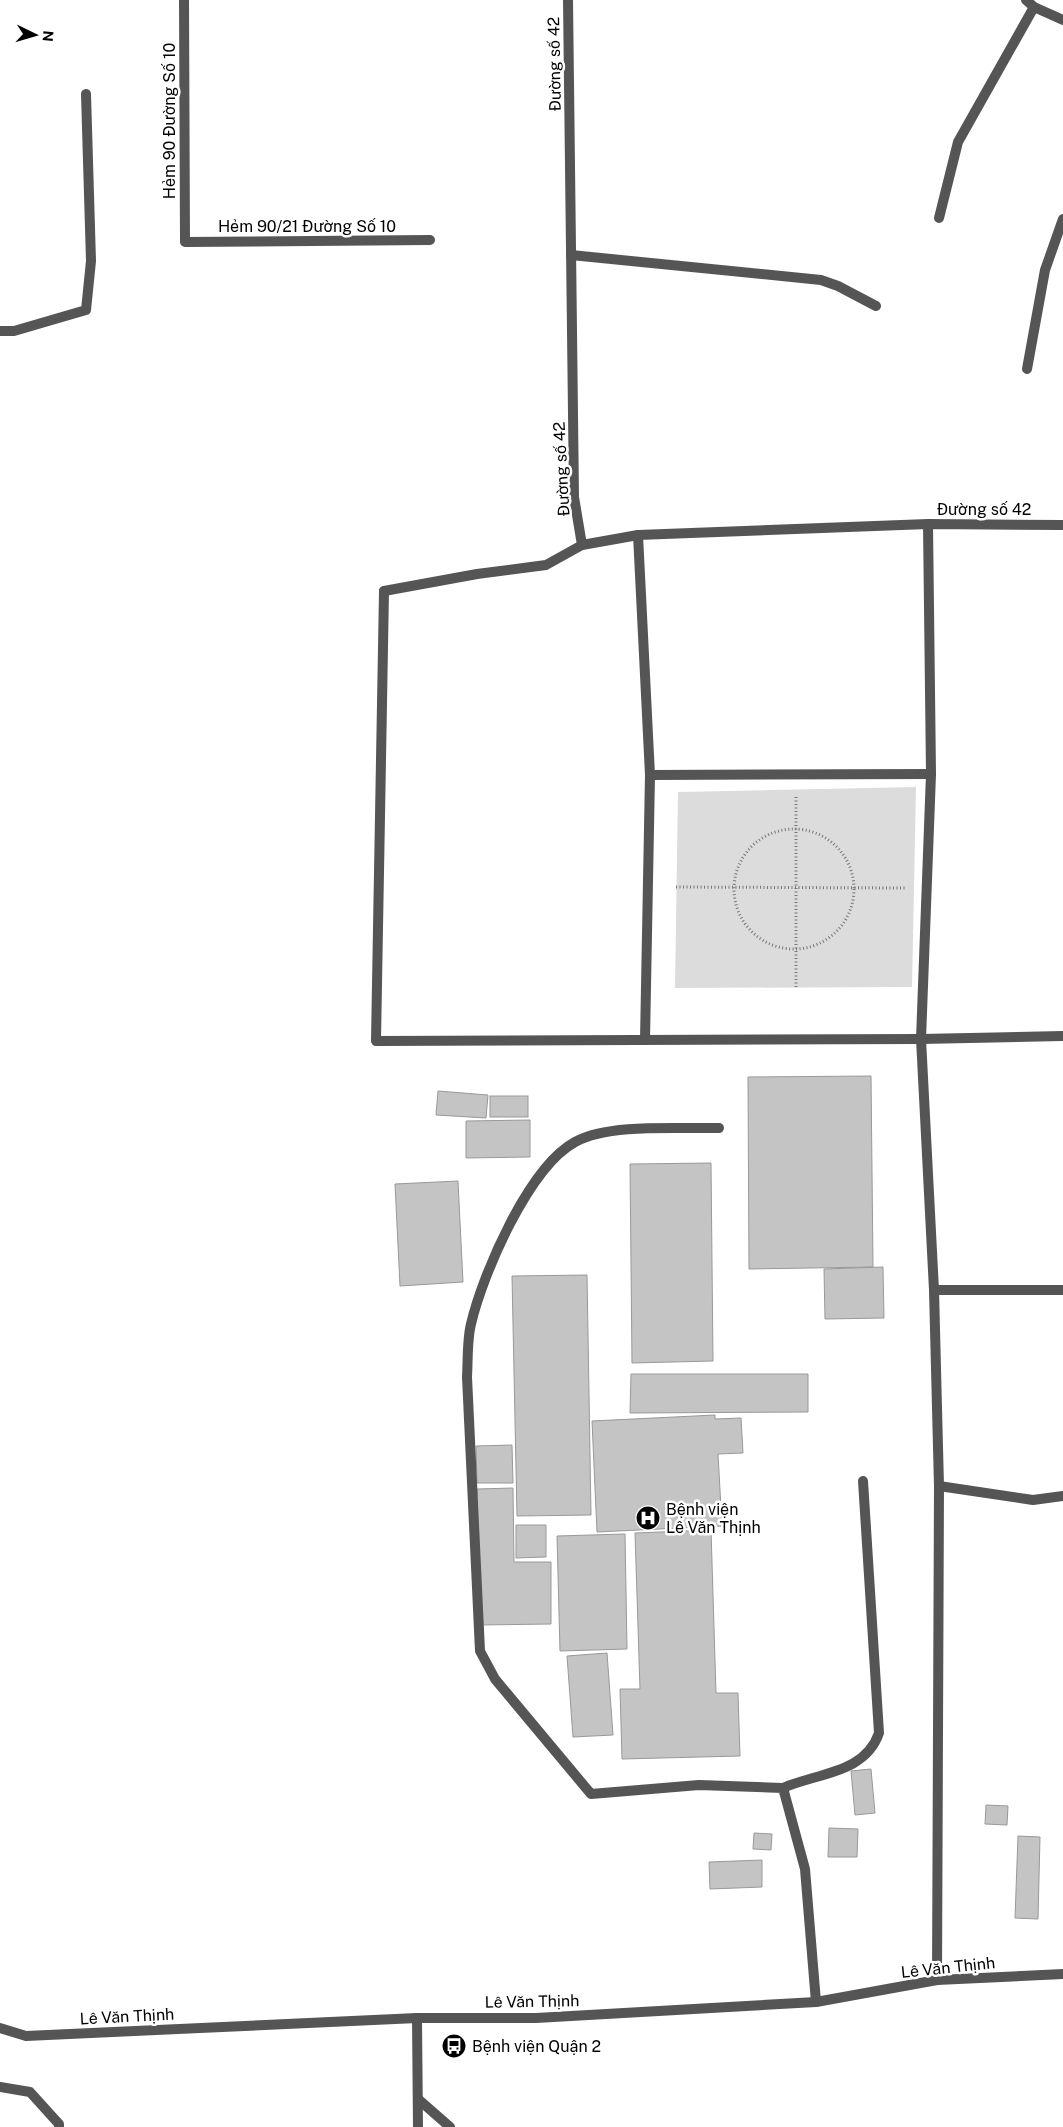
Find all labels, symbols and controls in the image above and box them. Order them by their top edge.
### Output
north arrow [10,10,60,60]
street label: Đường số 42 [544,17,565,111]
text: N [40,30,56,42]
street label: Hẻm 90 Đường Số 10 [160,43,179,199]
street label: Hẻm 90/21 Đường Số 10 [218,217,396,236]
street label: Đường số 42 [550,421,573,517]
street label: Đường số 42 [937,500,1031,519]
place label: Bệnh viện Lê Văn Thịnh [666,1500,761,1537]
hospital icon: Bệnh viện Lê Văn Thịnh [635,1505,661,1531]
street label: Lê Văn Thịnh [900,1953,996,1982]
street label: Lê Văn Thịnh [485,1991,580,2012]
street label: Lê Văn Thịnh [79,2005,175,2028]
bus stop icon: Bệnh viện Quận 2 [441,2033,467,2059]
place label: Bệnh viện Quận 2 [472,2037,601,2056]

